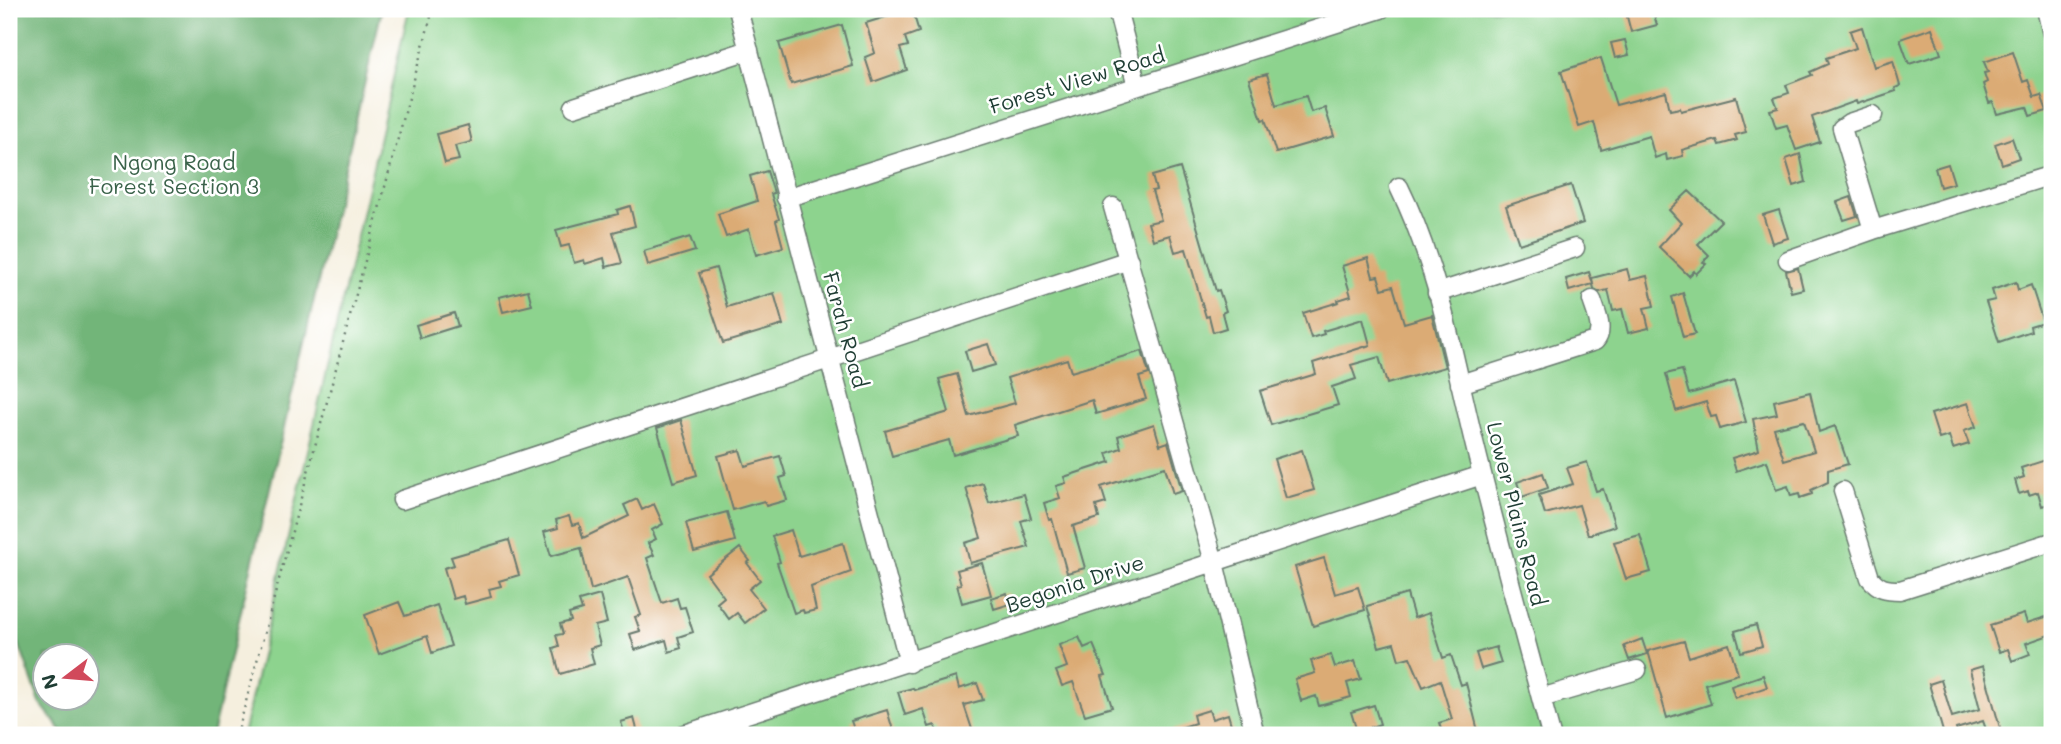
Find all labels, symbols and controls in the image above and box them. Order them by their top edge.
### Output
street label: Forest View Road [986,40,1168,119]
park label: Ngong Road Forest Section 3 [89,148,259,199]
street label: Farah Road [818,268,875,391]
street label: Lower Plains Road [1482,419,1553,608]
street label: Begonia Drive [1002,547,1147,618]
north arrow [32,642,102,712]
text: N [35,671,63,692]

